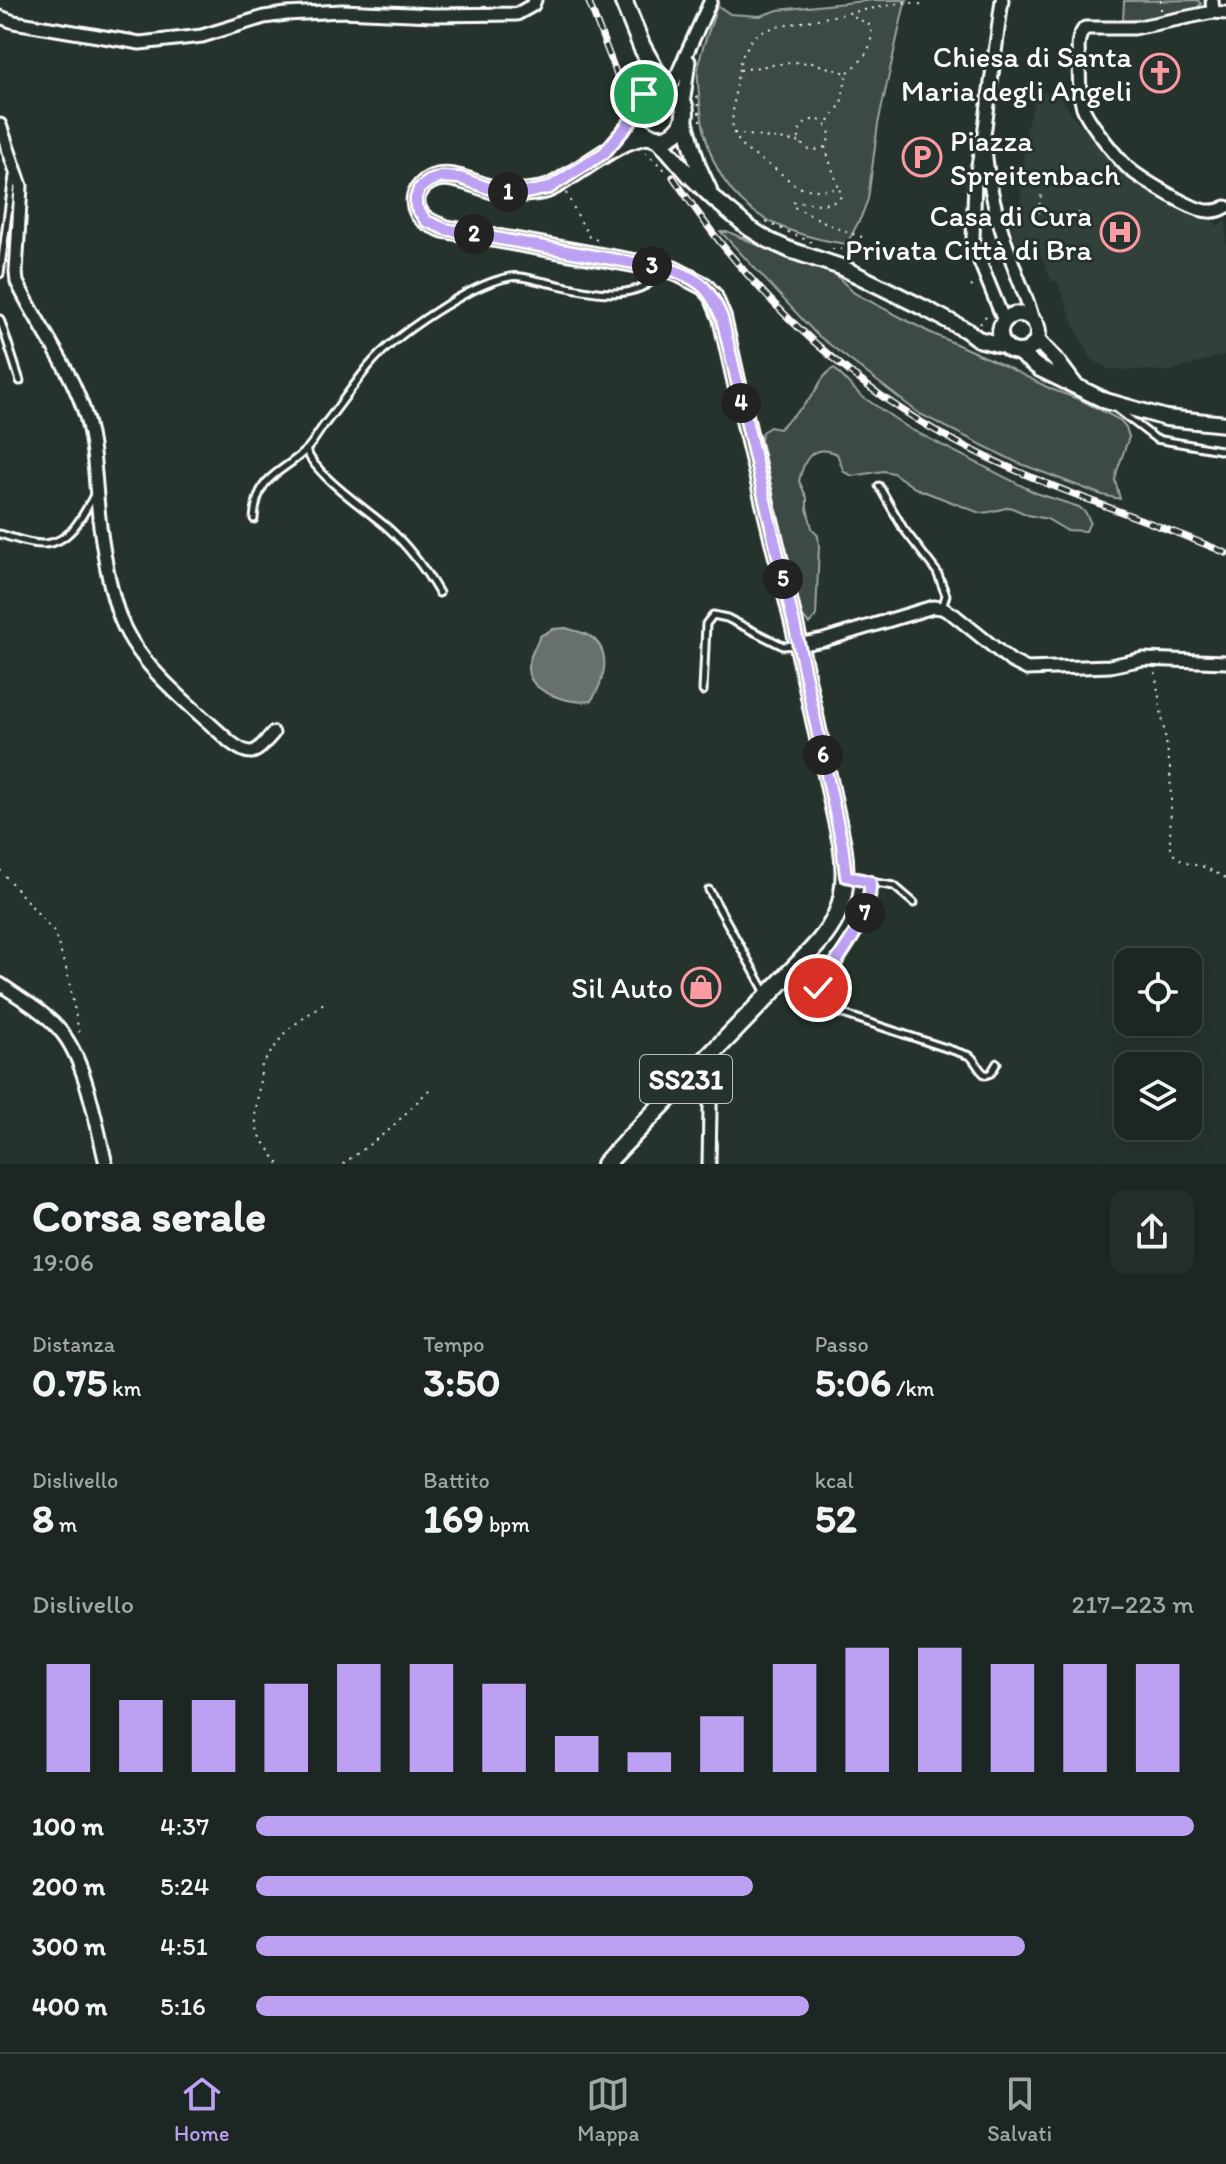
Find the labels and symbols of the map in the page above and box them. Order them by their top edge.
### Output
place label: Chiesa di Santa Maria degli Angeli [901,38,1132,109]
church icon: Chiesa di Santa Maria degli Angeli [1139,52,1181,94]
pin [610,60,678,128]
place label: Piazza Spreitenbach [950,122,1120,193]
parking icon: Piazza Spreitenbach [901,136,943,178]
pin: 1 [488,172,528,212]
place label: Casa di Cura Privata Città di Bra [845,197,1092,268]
hospital icon: Casa di Cura Privata Città di Bra [1099,211,1141,253]
pin: 2 [454,214,494,254]
pin: 3 [632,246,672,286]
pin: 4 [721,383,761,423]
pin: 5 [763,559,803,599]
pin: 6 [803,735,843,775]
pin: 7 [845,893,885,933]
pin [784,954,852,1022]
shop icon: Sil Auto [680,966,722,1008]
place label: Sil Auto [571,969,673,1006]
road number: SS231 [640,1055,732,1103]

